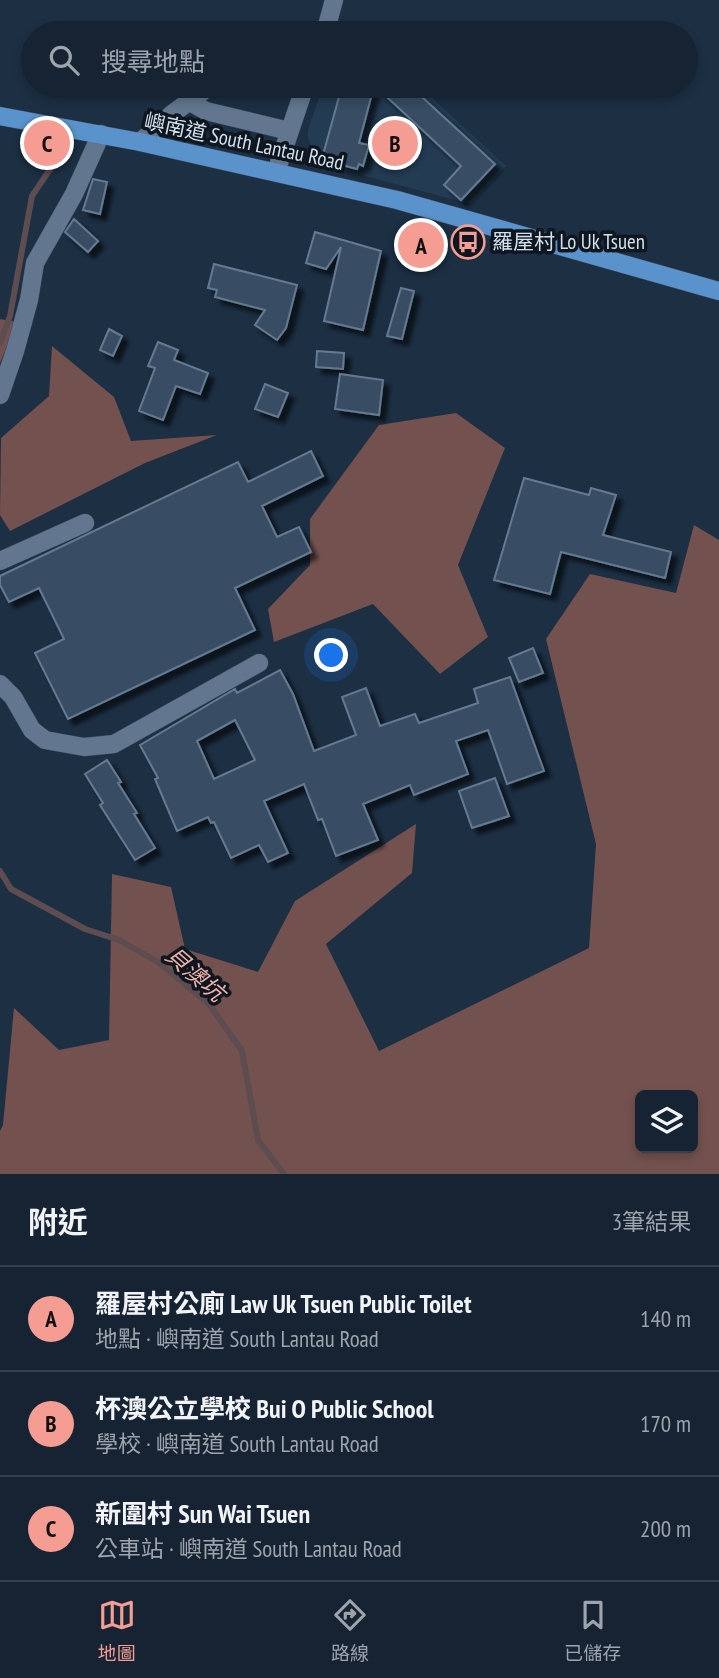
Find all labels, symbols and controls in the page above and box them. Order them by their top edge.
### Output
search box [21,21,698,98]
icon: search [45,41,83,79]
text: 搜尋地點 [101,45,205,78]
street label: 嶼南道 South Lantau Road [142,107,347,176]
pin: C [24,117,70,169]
pin: B [372,117,418,169]
pin: A [398,219,444,271]
bus stop icon: 羅屋村 Lo Uk Tsuen [449,223,487,261]
place label: 羅屋村 Lo Uk Tsuen [492,228,645,255]
your location [314,638,348,672]
water label: 貝澳坑 [160,940,233,1009]
map controls [635,1090,698,1153]
button: layers [635,1090,698,1153]
text: 附近 [28,1202,88,1241]
text: 3筆結果 [612,1207,691,1236]
text: 羅屋村公廁 Law Uk Tsuen Public Toilet [95,1287,472,1320]
text: A [45,1304,57,1333]
text: 140 m [640,1304,691,1333]
text: 地點 · 嶼南道 South Lantau Road [95,1324,379,1353]
text: 杯澳公立學校 Bui O Public School [95,1392,434,1425]
text: B [45,1409,57,1438]
text: 170 m [640,1409,691,1438]
text: 學校 · 嶼南道 South Lantau Road [95,1429,379,1458]
text: 新圍村 Sun Wai Tsuen [95,1497,310,1530]
text: C [46,1514,56,1543]
text: 200 m [640,1514,691,1543]
text: 公車站 · 嶼南道 South Lantau Road [95,1534,402,1563]
tab: 地圖 [98,1596,136,1665]
tab: 路線 [331,1596,369,1665]
tab: 已儲存 [564,1596,621,1665]

